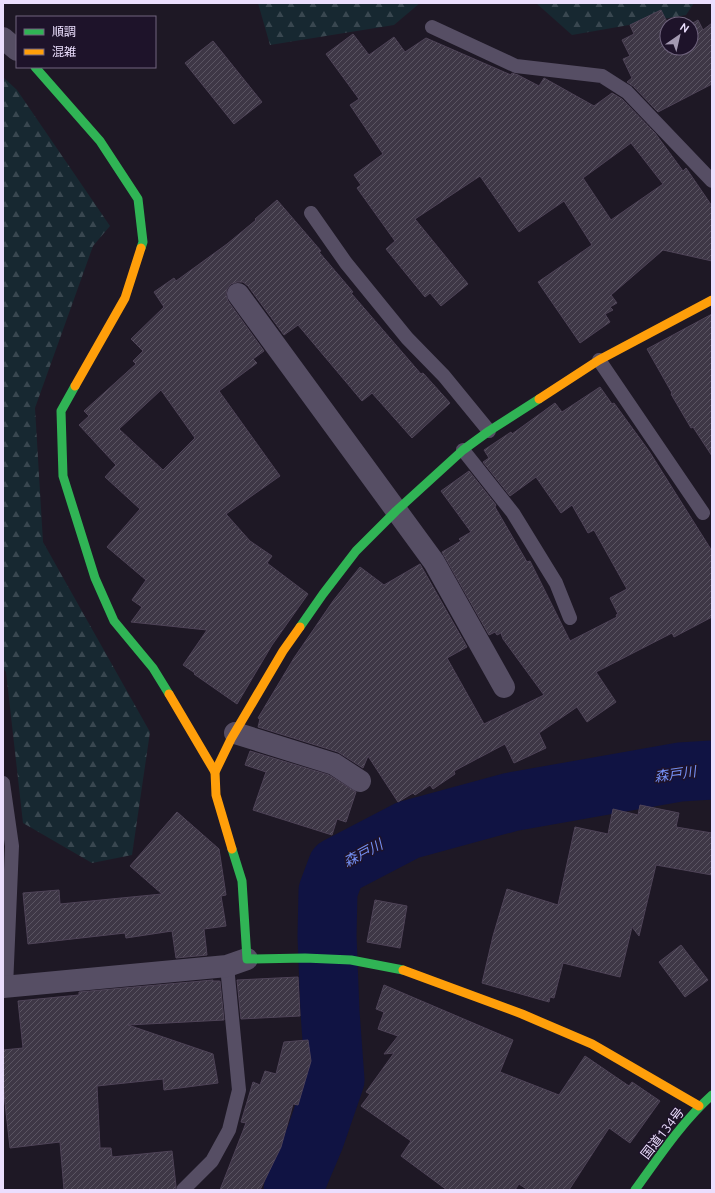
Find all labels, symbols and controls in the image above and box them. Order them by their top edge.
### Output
legend [16,16,156,68]
north arrow [659,16,699,56]
text: N [678,20,691,35]
text: 順調 [52,25,76,38]
text: 混雑 [52,45,76,58]
water label: 森戸川 [653,763,699,785]
water label: 森戸川 [341,835,387,870]
street label: 国道134号 [638,1105,686,1161]

